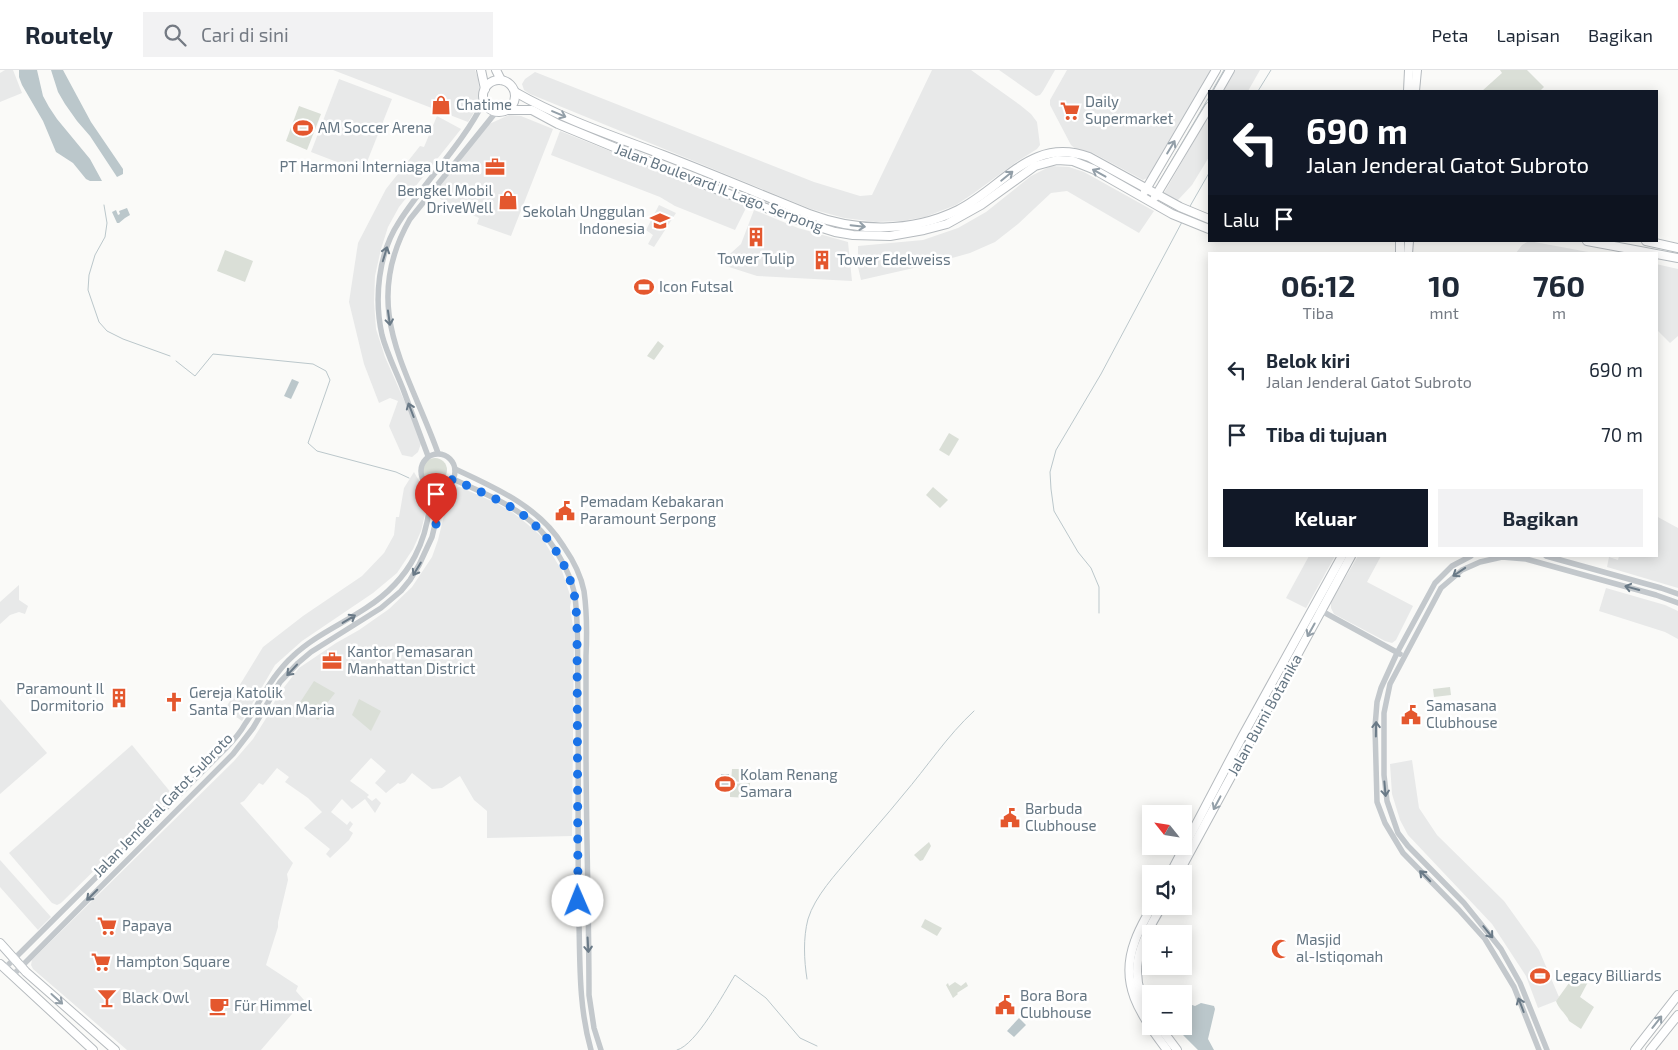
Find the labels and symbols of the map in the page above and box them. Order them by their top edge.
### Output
place label: Daily Supermarket [1085,92,1174,127]
shop icon: Chatime [430,94,452,116]
place label: Chatime [456,95,512,113]
supermarket icon: Daily Supermarket [1059,100,1081,122]
one-way arrow [551,110,566,119]
sports icon: AM Soccer Arena [292,117,314,139]
place label: AM Soccer Arena [318,118,432,136]
street label: Jalan Boulevard IL Lago. Serpong [613,139,827,235]
one-way arrow [1167,140,1177,154]
office icon: PT Harmoni Interniaga Utama [484,156,506,178]
place label: PT Harmoni Interniaga Utama [279,157,480,175]
one-way arrow [1092,167,1106,177]
one-way arrow [1000,170,1013,181]
place label: Bengkel Mobil DriveWell [397,181,494,216]
shop icon: Bengkel Mobil DriveWell [497,189,519,211]
place label: Sekolah Unggulan Indonesia [522,202,645,237]
school or university icon: Sekolah Unggulan Indonesia [649,210,671,232]
one-way arrow [850,221,866,231]
building icon: Tower Tulip [745,226,767,248]
one-way arrow [381,247,391,263]
place label: Tower Tulip [717,249,795,267]
building icon: Tower Edelweiss [811,249,833,271]
place label: Tower Edelweiss [837,250,951,268]
sports icon: Icon Futsal [633,276,655,298]
place label: Icon Futsal [659,277,734,295]
one-way arrow [384,310,394,326]
one-way arrow [406,403,415,419]
pin [415,473,457,524]
place label: Pemadam Kebakaran Paramount Serpong [580,492,724,527]
public building icon: Pemadam Kebakaran Paramount Serpong [554,500,576,522]
one-way arrow [411,561,421,575]
one-way arrow [1452,567,1466,578]
one-way arrow [1624,583,1640,592]
one-way arrow [341,613,355,623]
one-way arrow [1306,622,1316,637]
place label: Kantor Pemasaran Manhattan District [347,642,476,677]
office icon: Kantor Pemasaran Manhattan District [321,650,343,672]
street label: Jalan Bumi Botanika [1223,651,1305,778]
one-way arrow [286,663,298,676]
place label: Paramount Il Dormitorio [16,679,105,714]
place label: Gereja Katolik Santa Perawan Maria [189,683,335,718]
building icon: Paramount Il Dormitorio [108,687,130,709]
church icon: Gereja Katolik Santa Perawan Maria [163,691,185,713]
place label: Samasana Clubhouse [1426,696,1498,731]
public building icon: Samasana Clubhouse [1400,704,1422,726]
one-way arrow [1371,721,1381,737]
street label: Jalan Jenderal Gatot Subroto [89,729,236,880]
place label: Kolam Renang Samara [740,765,838,800]
sports icon: Kolam Renang Samara [714,773,736,795]
one-way arrow [1380,780,1390,796]
one-way arrow [1212,795,1221,810]
place label: Barbuda Clubhouse [1025,799,1097,834]
north arrow [1142,805,1192,855]
public building icon: Barbuda Clubhouse [999,807,1021,829]
one-way arrow [1419,869,1431,882]
position arrow [551,874,603,926]
one-way arrow [86,889,98,901]
supermarket icon: Papaya [96,915,118,937]
place label: Papaya [122,916,172,934]
one-way arrow [1483,925,1494,938]
place label: Masjid al-Istiqomah [1296,930,1383,965]
one-way arrow [584,937,593,953]
mosque icon: Masjid al-Istiqomah [1270,938,1292,960]
supermarket icon: Hampton Square [90,951,112,973]
place label: Hampton Square [116,952,230,970]
sports icon: Legacy Billiards [1529,965,1551,987]
place label: Legacy Billiards [1555,966,1662,984]
place label: Bora Bora Clubhouse [1020,986,1092,1021]
bar icon: Black Owl [96,987,118,1009]
place label: Black Owl [122,988,190,1006]
one-way arrow [51,994,64,1005]
public building icon: Bora Bora Clubhouse [994,994,1016,1016]
cafe icon: Für Himmel [208,995,230,1017]
place label: Für Himmel [234,996,313,1014]
one-way arrow [1516,998,1525,1013]
one-way arrow [1651,1016,1662,1029]

